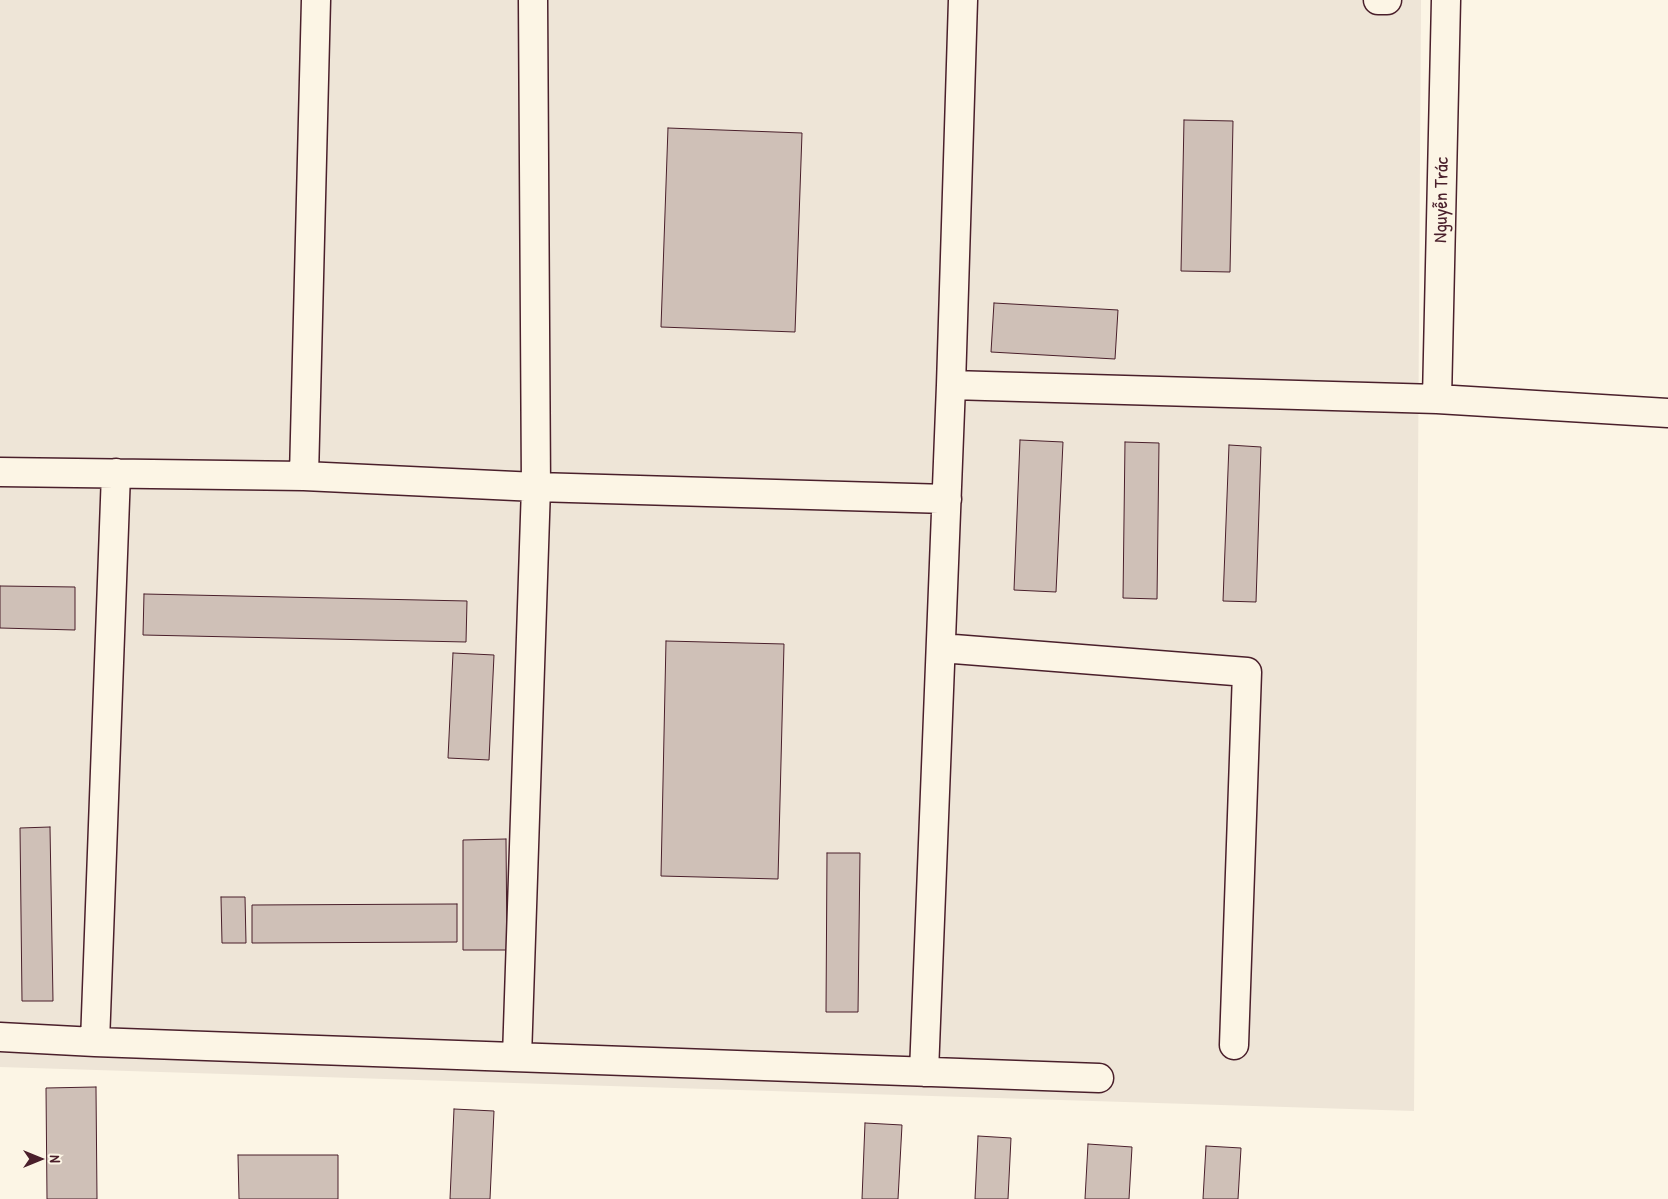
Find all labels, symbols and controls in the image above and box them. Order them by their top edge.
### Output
street label: Nguyễn Trác [1430,157,1454,243]
north arrow [15,1134,65,1184]
text: N [46,1155,65,1163]

